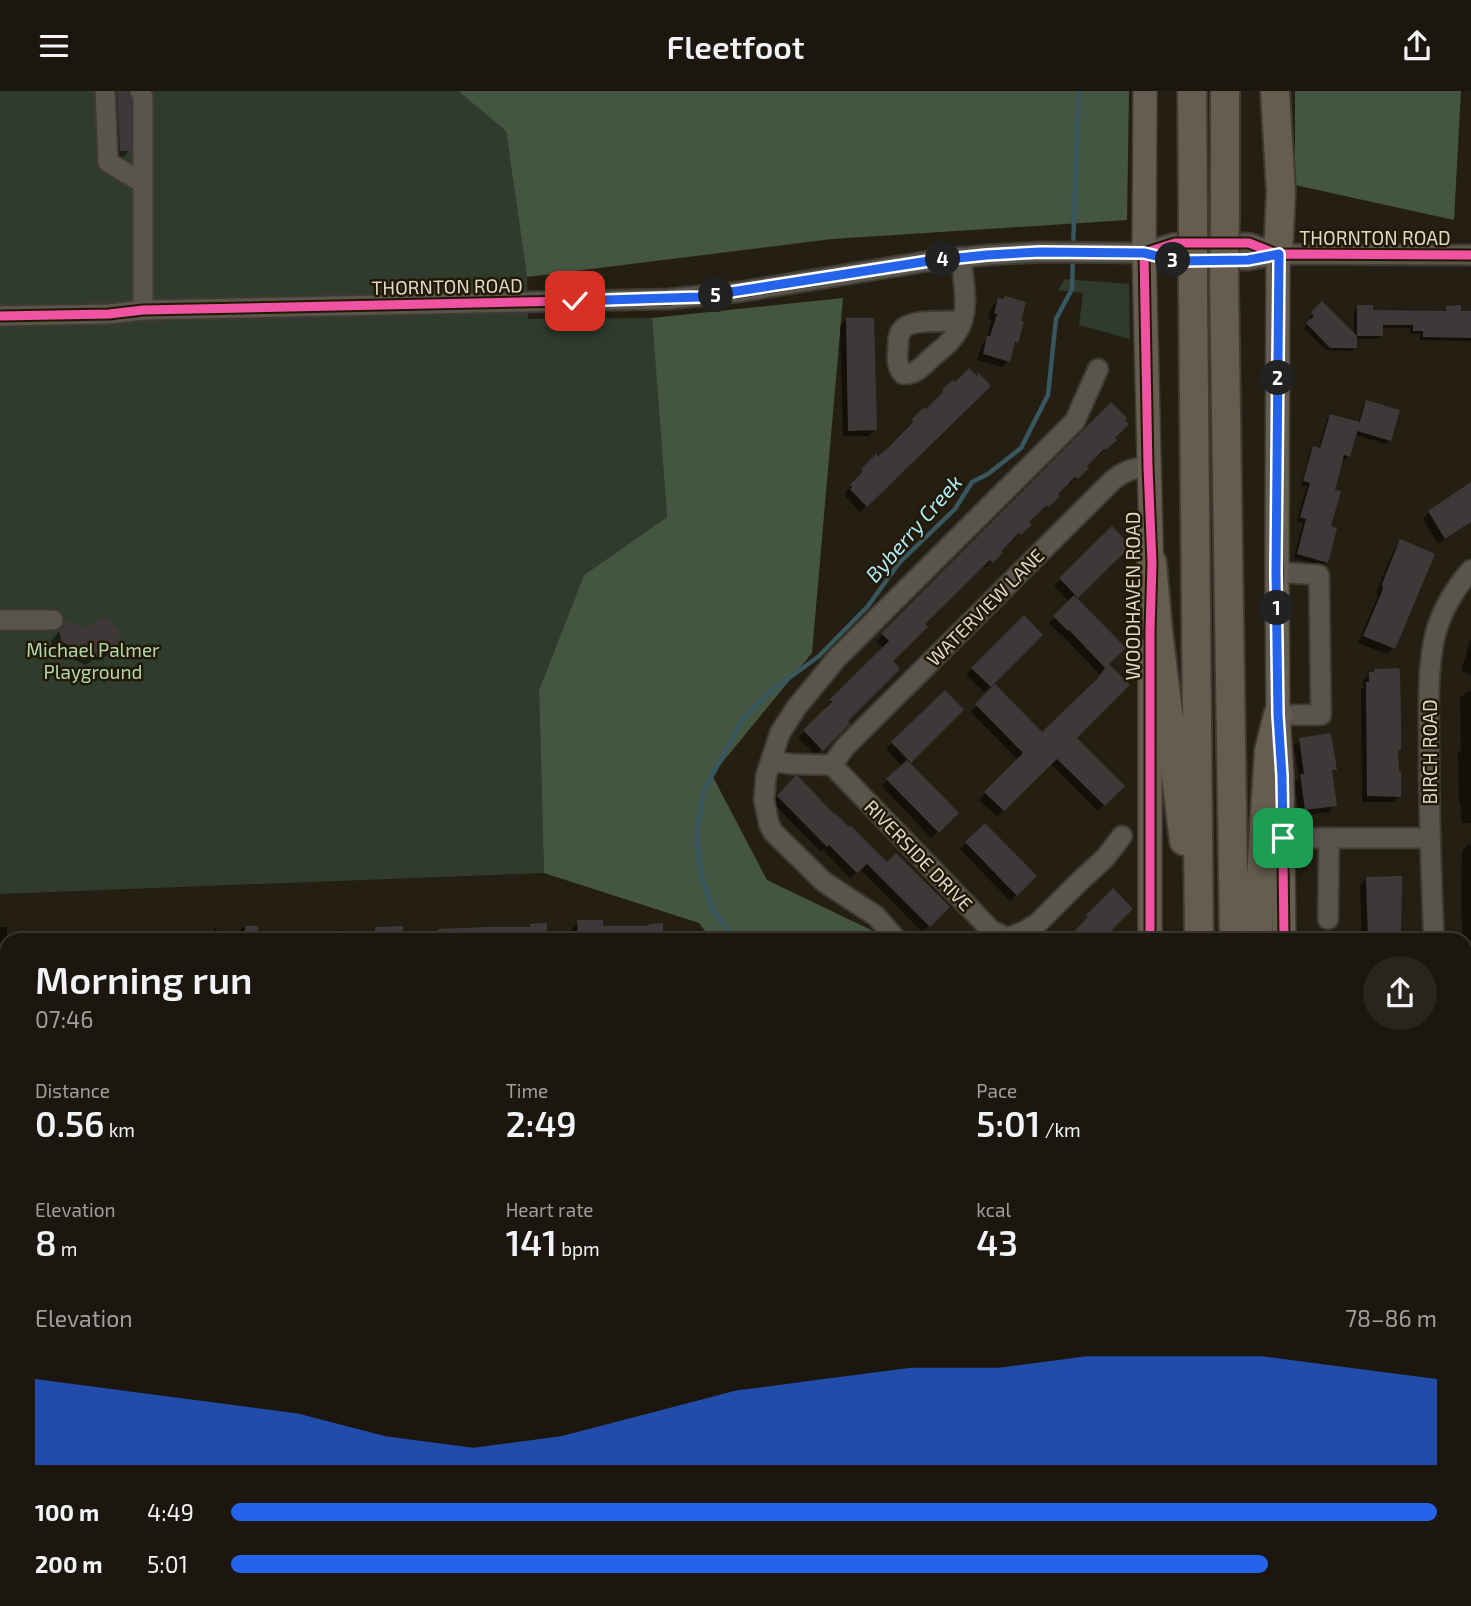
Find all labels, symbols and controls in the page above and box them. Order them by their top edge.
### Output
icon: menu [35,27,73,65]
text: Fleetfoot [667,27,804,65]
icon: share [1398,27,1436,65]
street label: THORNTON ROAD [1299,226,1451,249]
pin: 4 [926,241,960,277]
pin: 3 [1156,243,1190,277]
text: 4 [936,247,949,270]
text: 3 [1167,248,1178,271]
pin [545,271,605,331]
street label: THORNTON ROAD [371,273,523,299]
pin: 5 [698,277,734,313]
icon: check [556,282,594,320]
text: 5 [710,283,721,306]
pin: 2 [1260,361,1296,395]
text: 2 [1272,366,1283,389]
water label: Byberry Creek [860,469,967,587]
street label: WOODHAVEN ROAD [1121,512,1144,680]
street label: WATERVIEW LANE [922,544,1048,670]
pin: 1 [1260,591,1294,625]
text: 1 [1272,596,1281,619]
park label: Michael Palmer Playground [26,638,160,683]
street label: BIRCH ROAD [1418,699,1441,805]
street label: RIVERSIDE DRIVE [860,795,978,915]
pin [1253,808,1313,868]
icon: arrive [1264,819,1302,857]
text: Morning run [35,956,253,1002]
button: share [1363,956,1437,1030]
text: 07:46 [35,1005,93,1033]
text: Distance [35,1079,110,1102]
text: Time [506,1079,548,1102]
text: Pace [976,1079,1017,1102]
text: 0.56 [35,1102,104,1144]
text: 2:49 [506,1102,577,1144]
text: 5:01 [976,1102,1040,1144]
text: km [104,1118,135,1141]
text: /km [1040,1118,1081,1141]
text: Elevation [35,1198,116,1221]
text: Heart rate [506,1198,594,1221]
text: kcal [976,1198,1011,1221]
text: 8 [35,1221,57,1263]
text: 141 [506,1221,557,1263]
text: 43 [976,1221,1018,1263]
text: m [57,1237,77,1260]
text: bpm [557,1237,600,1260]
text: Elevation [35,1304,133,1332]
text: 78–86 m [1345,1304,1437,1332]
text: 100 m [35,1498,99,1526]
text: 4:49 [147,1498,194,1526]
text: 200 m [35,1550,103,1578]
text: 5:01 [147,1550,188,1578]

